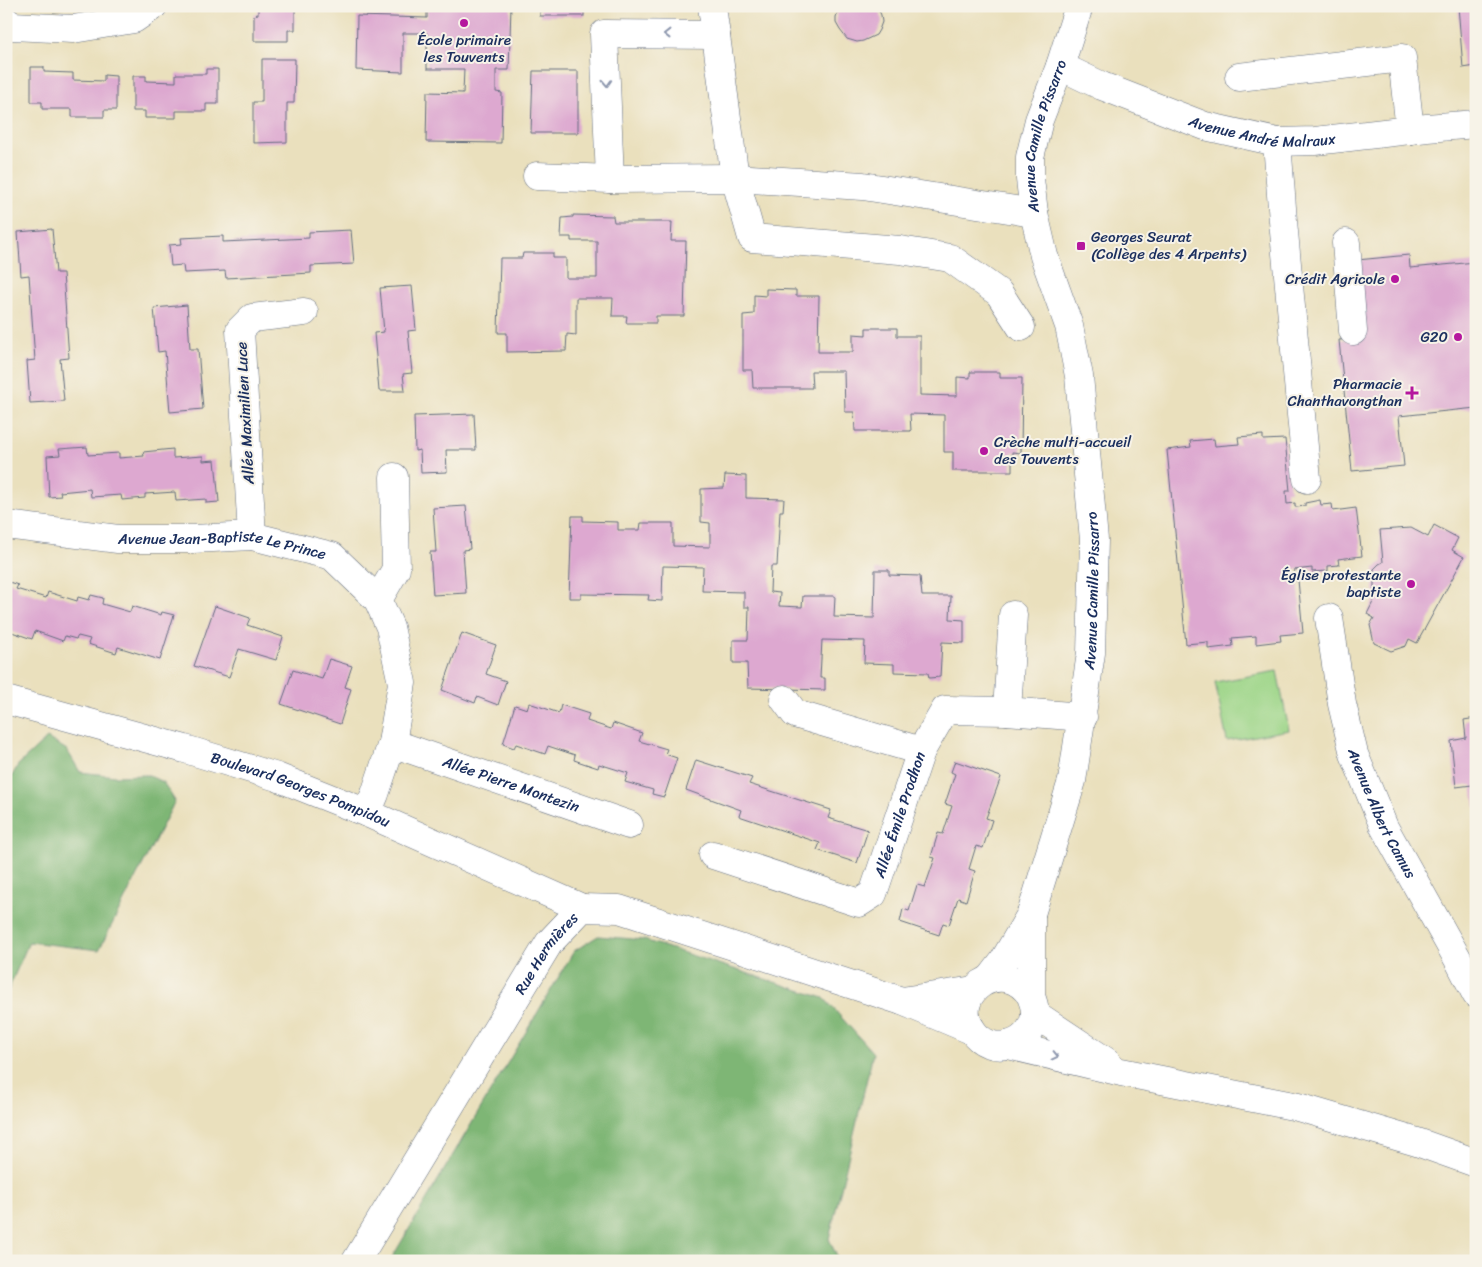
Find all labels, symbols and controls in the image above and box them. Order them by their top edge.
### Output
marker: École primaire les Touvents [458,17,470,29]
place label: École primaire les Touvents [417,27,511,70]
one-way arrow [663,29,670,39]
street label: Avenue Camille Pissarro [1016,56,1074,215]
one-way arrow [601,79,612,87]
street label: Avenue André Malraux [1184,108,1337,155]
place label: Georges Seurat (Collège des 4 Arpents) [1091,224,1247,267]
marker: Georges Seurat (Collège des 4 Arpents) [1075,240,1087,252]
place label: Crédit Agricole [1285,266,1385,292]
marker: Crédit Agricole [1389,273,1401,285]
place label: G20 [1421,324,1448,350]
marker: G20 [1452,331,1464,343]
street label: Allée Maximilien Luce [228,341,262,486]
place label: Pharmacie Chanthavongthan [1288,371,1402,414]
marker: Pharmacie Chanthavongthan [1406,387,1418,399]
place label: Crèche multi-accueil des Touvents [994,429,1132,472]
marker: Crèche multi-accueil des Touvents [978,445,990,457]
street label: Avenue Camille Pissarro [1076,510,1107,672]
street label: Avenue Jean-Baptiste Le Prince [117,523,329,567]
place label: Église protestante baptiste [1281,562,1401,605]
marker: Église protestante baptiste [1405,578,1417,590]
street label: Boulevard Georges Pompidou [208,745,394,835]
street label: Avenue Albert Camus [1340,745,1423,884]
street label: Allée Pierre Montezin [438,748,583,820]
street label: Allée Émile Prodhon [866,748,933,882]
street label: Rue Hermières [508,906,585,1000]
one-way arrow [1051,1050,1060,1061]

